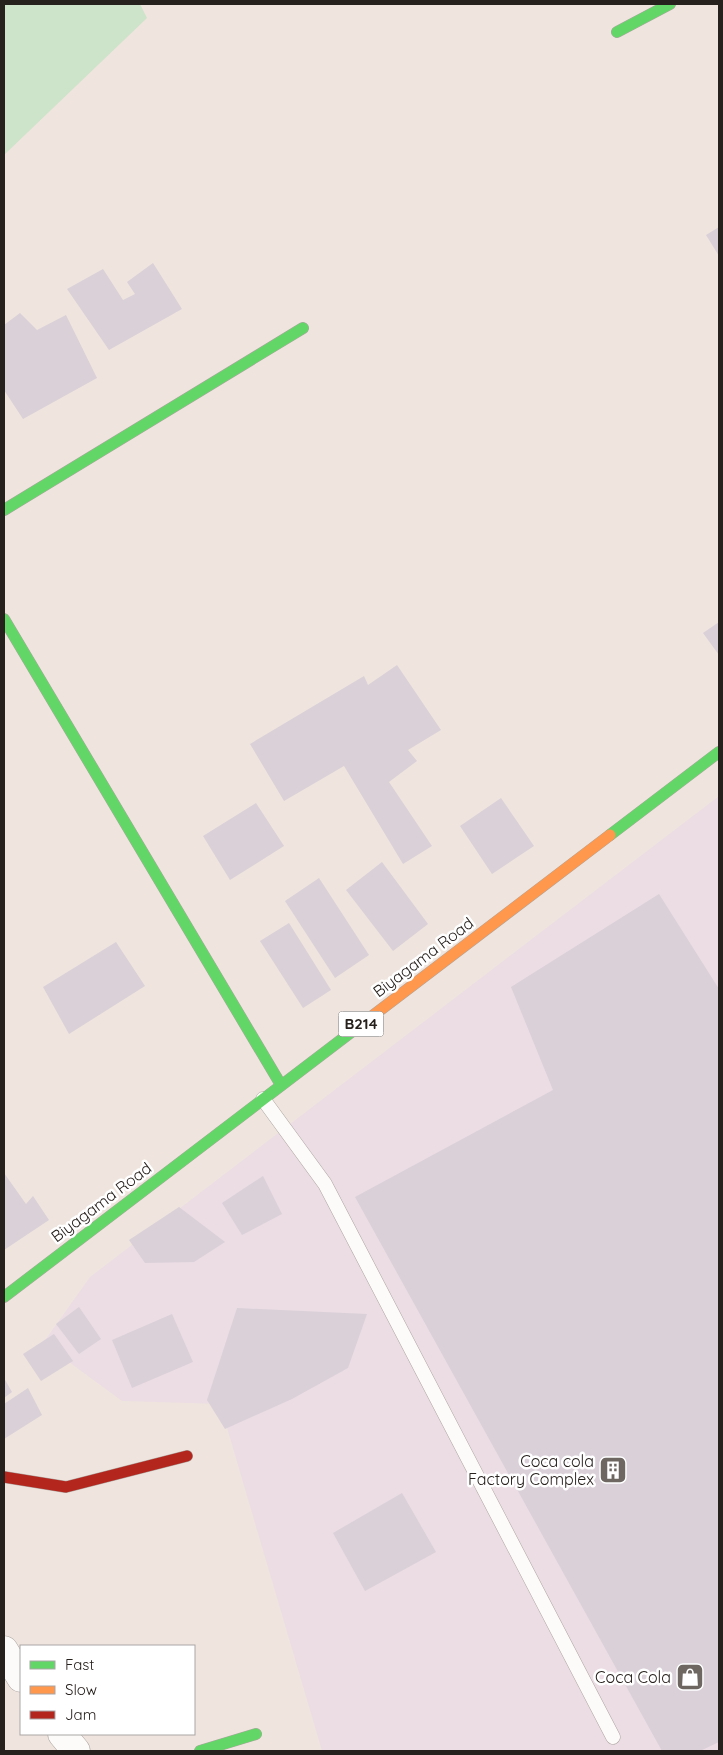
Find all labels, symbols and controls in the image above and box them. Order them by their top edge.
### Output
street label: Biyagama Road [369,913,477,1001]
road number: B214 [338,1012,384,1036]
street label: Biyagama Road [47,1158,155,1246]
place label: Coca cola Factory Complex [468,1451,594,1489]
building icon: Coca cola Factory Complex [598,1455,628,1485]
legend [20,1645,195,1735]
text: Fast [65,1655,94,1674]
shop icon: Coca Cola [675,1662,705,1692]
place label: Coca Cola [595,1667,671,1687]
text: Slow [65,1680,97,1699]
text: Jam [65,1705,96,1724]

